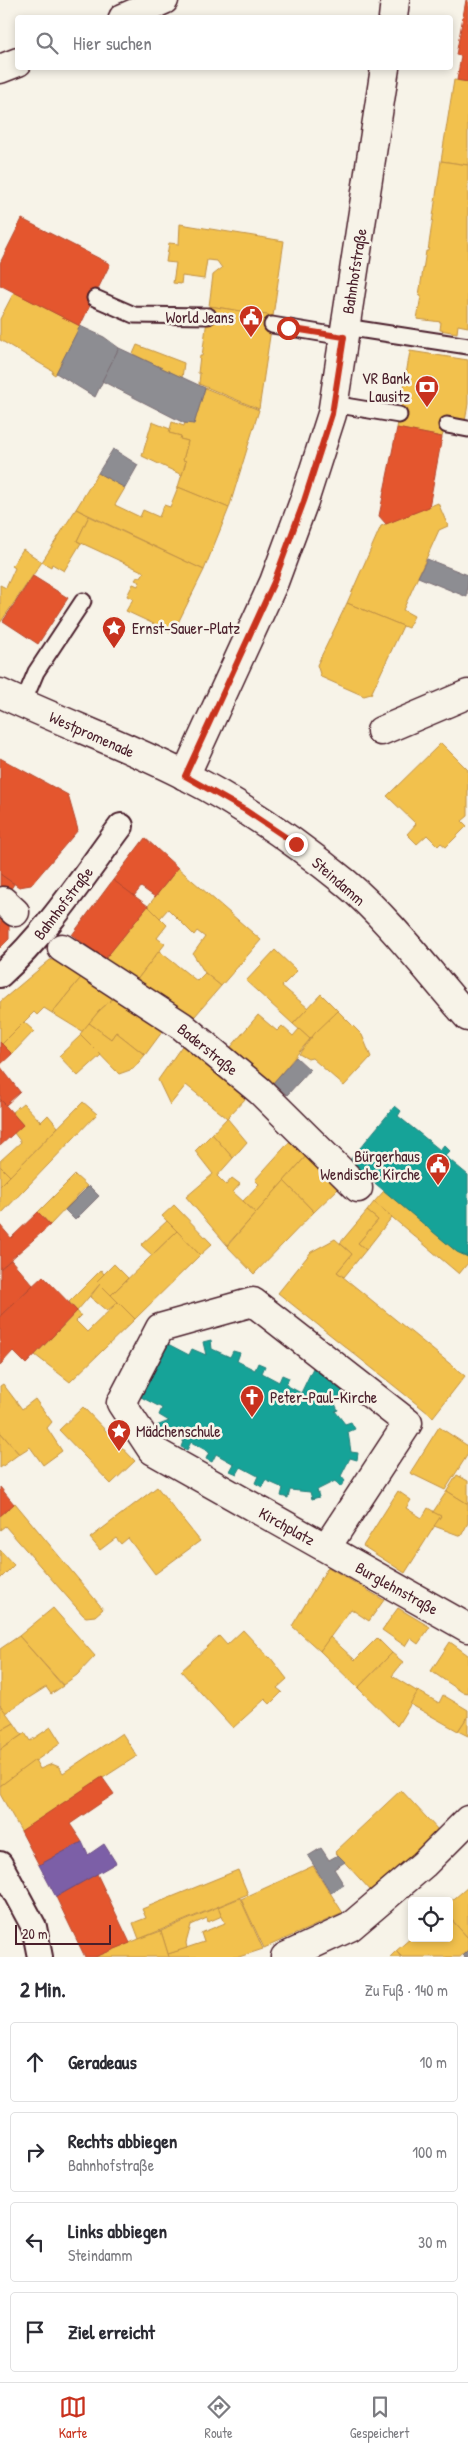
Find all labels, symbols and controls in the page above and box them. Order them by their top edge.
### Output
search box [15,15,453,70]
icon: search [33,29,61,57]
text: Hier suchen [73,30,152,56]
street label: Bahnhofstraße [336,226,372,315]
public building icon: World Jeans [238,304,264,338]
place label: World Jeans [165,306,234,328]
route start [277,317,300,340]
place label: VR Bank Lausitz [362,367,410,407]
bank icon: VR Bank Lausitz [414,374,440,408]
place icon: Ernst-Sauer-Platz [101,615,127,649]
place label: Ernst-Sauer-Platz [132,617,240,639]
street label: Westpromenade [46,706,138,763]
route end [285,833,308,856]
street label: Steindamm [308,852,371,910]
street label: Bahnhofstraße [28,861,98,944]
street label: Baderstraße [173,1018,243,1081]
place label: Bürgerhaus Wendische Kirche [320,1145,421,1185]
public building icon: Bürgerhaus Wendische Kirche [425,1152,451,1186]
church icon: Peter-Paul-Kirche [239,1384,265,1418]
place label: Peter-Paul-Kirche [270,1386,378,1408]
place icon: Mädchenschule [106,1418,132,1452]
place label: Mädchenschule [136,1420,221,1442]
street label: Kirchplatz [255,1502,319,1550]
street label: Burglehnstraße [352,1556,443,1620]
map controls [408,1897,453,1942]
button: locate [408,1897,453,1942]
scale bar [15,1922,111,1945]
text: 20 m [22,1924,48,1943]
text: 2 Min. [20,1975,66,2004]
text: Zu Fuß · 140 m [365,1979,448,2001]
icon: ahead [21,2048,49,2076]
text: Geradeaus [68,2049,137,2075]
text: 10 m [419,2051,447,2073]
text: Rechts abbiegen [68,2128,177,2154]
icon: right [21,2138,49,2166]
text: 100 m [412,2141,447,2163]
text: Bahnhofstraße [68,2154,154,2176]
text: Links abbiegen [68,2218,167,2244]
icon: left [21,2228,49,2256]
text: 30 m [418,2231,447,2253]
text: Steindamm [68,2244,132,2266]
icon: arrive [21,2318,49,2346]
text: Ziel erreicht [68,2319,155,2345]
tab: Karte [59,2393,87,2442]
tab: Route [205,2393,233,2442]
tab: Gespeichert [350,2393,409,2442]

